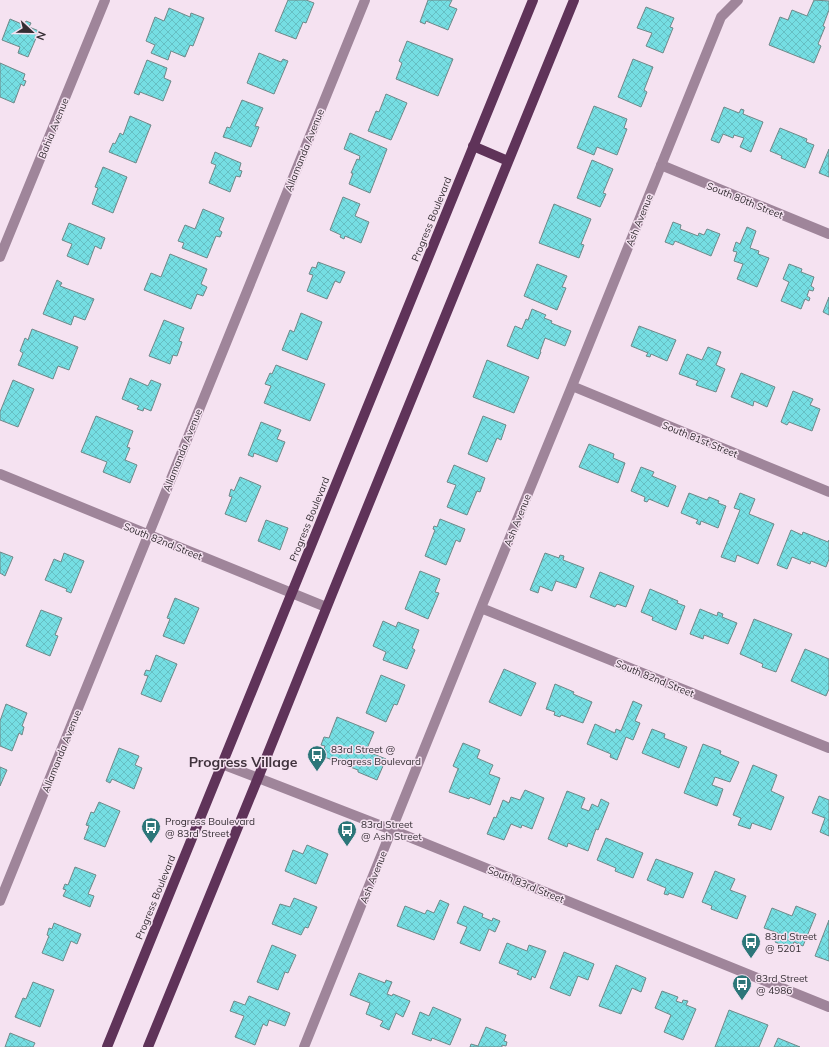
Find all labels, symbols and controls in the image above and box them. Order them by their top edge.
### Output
north arrow [12,12,52,52]
text: N [33,29,49,42]
street label: Bahia Avenue [35,96,72,161]
street label: Allamanda Avenue [282,107,327,194]
street label: Progress Boulevard [409,175,454,263]
street label: South 80th Street [705,179,785,222]
street label: Ash Avenue [623,192,656,248]
street label: Allamanda Avenue [160,407,205,494]
street label: South 81st Street [660,418,740,461]
street label: Progress Boulevard [287,475,332,563]
street label: Ash Avenue [501,492,534,548]
street label: South 82nd Street [122,520,205,563]
street label: South 82nd Street [614,657,697,700]
street label: Allamanda Avenue [39,708,84,795]
place label: 83rd Street @ Progress Boulevard [331,743,421,768]
bus stop icon: 83rd Street @ Progress Boulevard [306,744,328,772]
district label: Progress Village [189,753,298,771]
place label: Progress Boulevard @ 83rd Street [165,815,255,840]
bus stop icon: Progress Boulevard @ 83rd Street [140,816,162,844]
place label: 83rd Street @ Ash Street [361,818,422,843]
bus stop icon: 83rd Street @ Ash Street [336,819,358,847]
street label: Ash Avenue [357,849,390,905]
street label: Progress Boulevard [133,853,178,941]
street label: South 83rd Street [486,863,566,906]
place label: 83rd Street @ 5201 [765,930,817,955]
bus stop icon: 83rd Street @ 5201 [740,931,762,959]
place label: 83rd Street @ 4986 [756,972,808,997]
bus stop icon: 83rd Street @ 4986 [731,973,753,1001]

